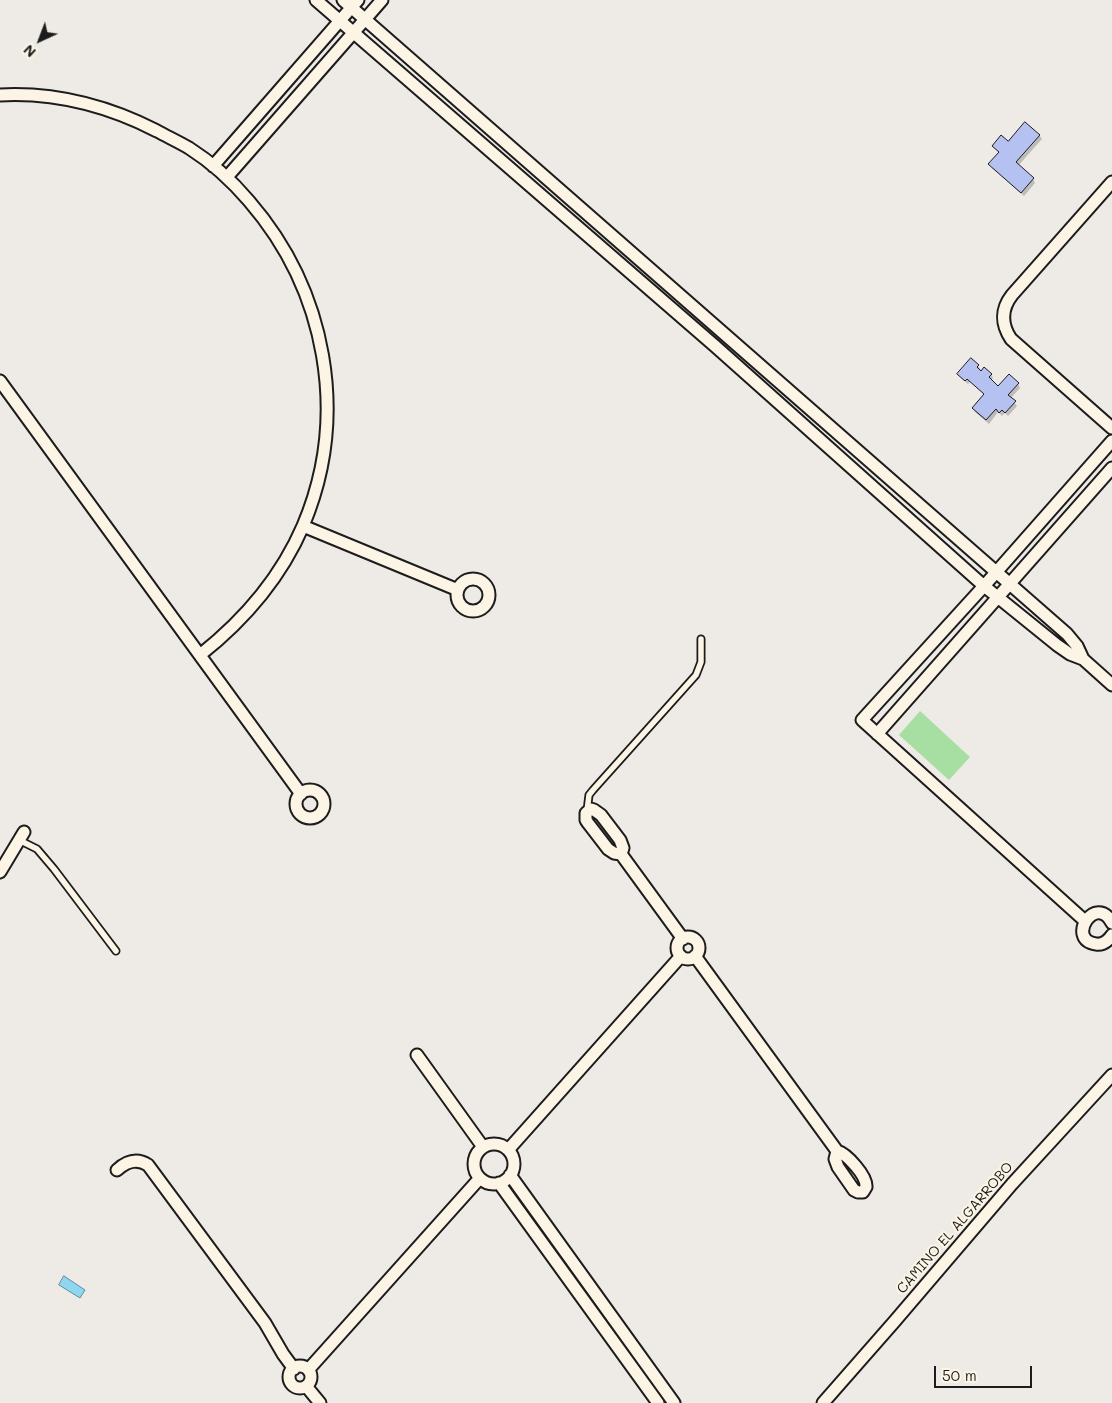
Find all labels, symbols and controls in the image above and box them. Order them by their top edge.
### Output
north arrow [15,15,65,65]
text: N [19,41,40,62]
street label: CAMINO EL ALGARROBO [893,1159,1017,1297]
scale bar [937,1356,1034,1388]
text: 50 m [942,1365,977,1385]

